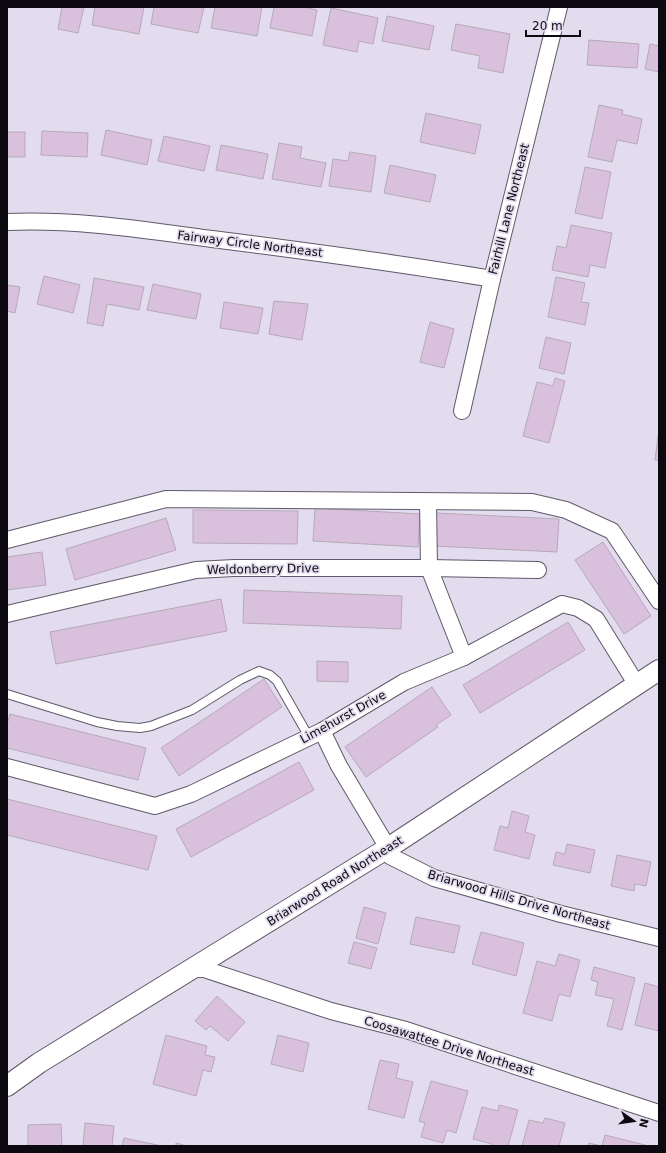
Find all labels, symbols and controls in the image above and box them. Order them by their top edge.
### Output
scale bar [526,12,580,38]
text: 20 m [532,19,563,33]
street label: Fairhill Lane Northeast [486,142,532,276]
street label: Fairway Circle Northeast [177,228,324,260]
street label: Weldonberry Drive [207,561,319,577]
street label: Limehurst Drive [298,688,388,746]
street label: Briarwood Road Northeast [264,833,406,929]
street label: Briarwood Hills Drive Northeast [426,867,612,933]
street label: Coosawattee Drive Northeast [362,1013,536,1079]
north arrow [614,1101,654,1141]
text: N [636,1117,651,1129]

